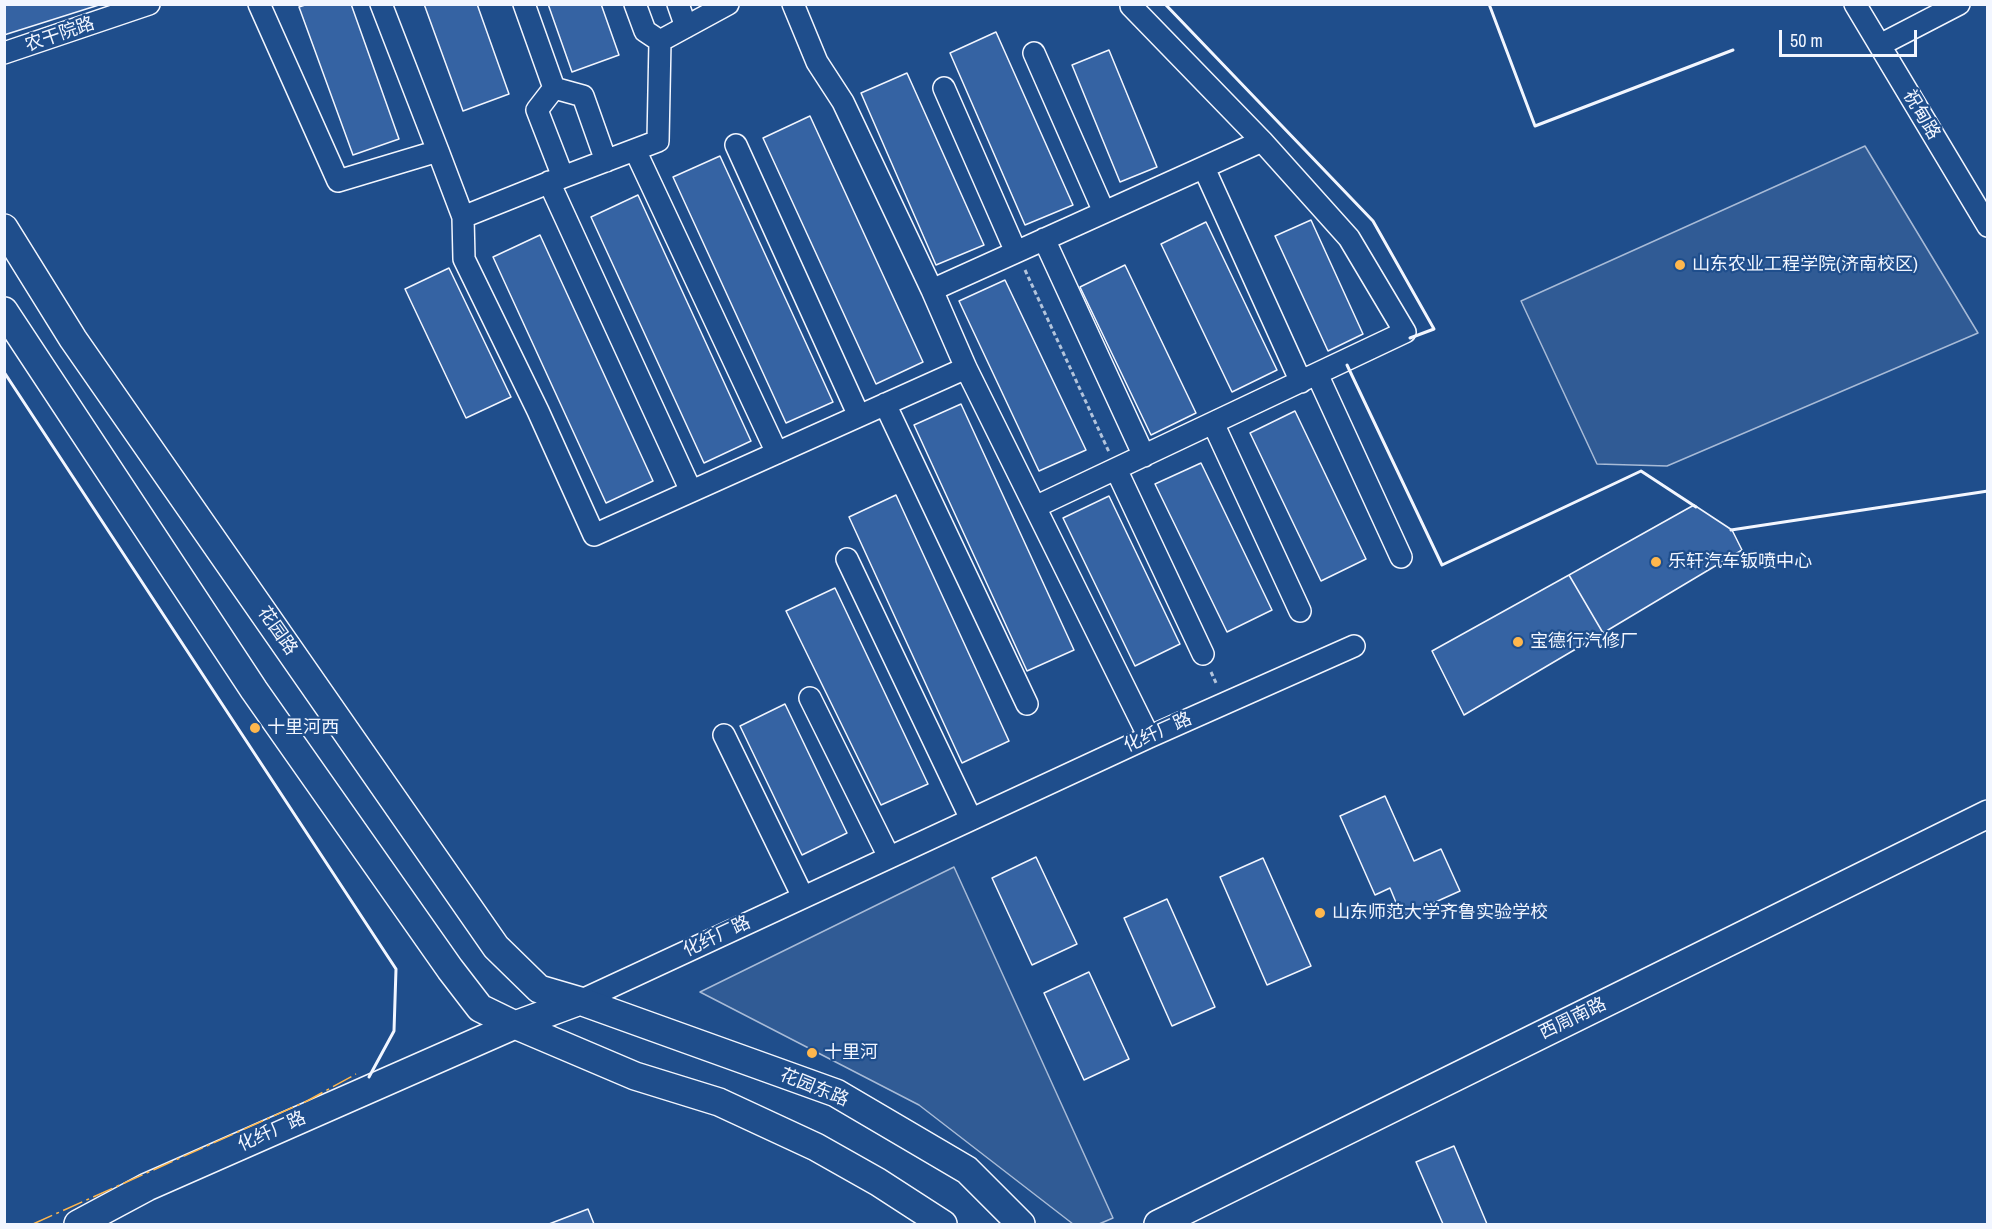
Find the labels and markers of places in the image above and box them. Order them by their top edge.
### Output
place label: 山东农业工程学院(济南校区) [1692,254,1918,276]
marker: 山东农业工程学院(济南校区) [1673,258,1687,272]
place label: 乐轩汽车钣喷中心 [1668,551,1812,573]
marker: 乐轩汽车钣喷中心 [1649,555,1663,569]
place label: 宝德行汽修厂 [1530,631,1638,653]
marker: 宝德行汽修厂 [1511,635,1525,649]
place label: 十里河西 [267,717,339,739]
marker: 十里河西 [248,721,262,735]
place label: 山东师范大学齐鲁实验学校 [1332,902,1548,924]
marker: 山东师范大学齐鲁实验学校 [1313,906,1327,920]
place label: 十里河 [824,1042,878,1064]
marker: 十里河 [805,1046,819,1060]

